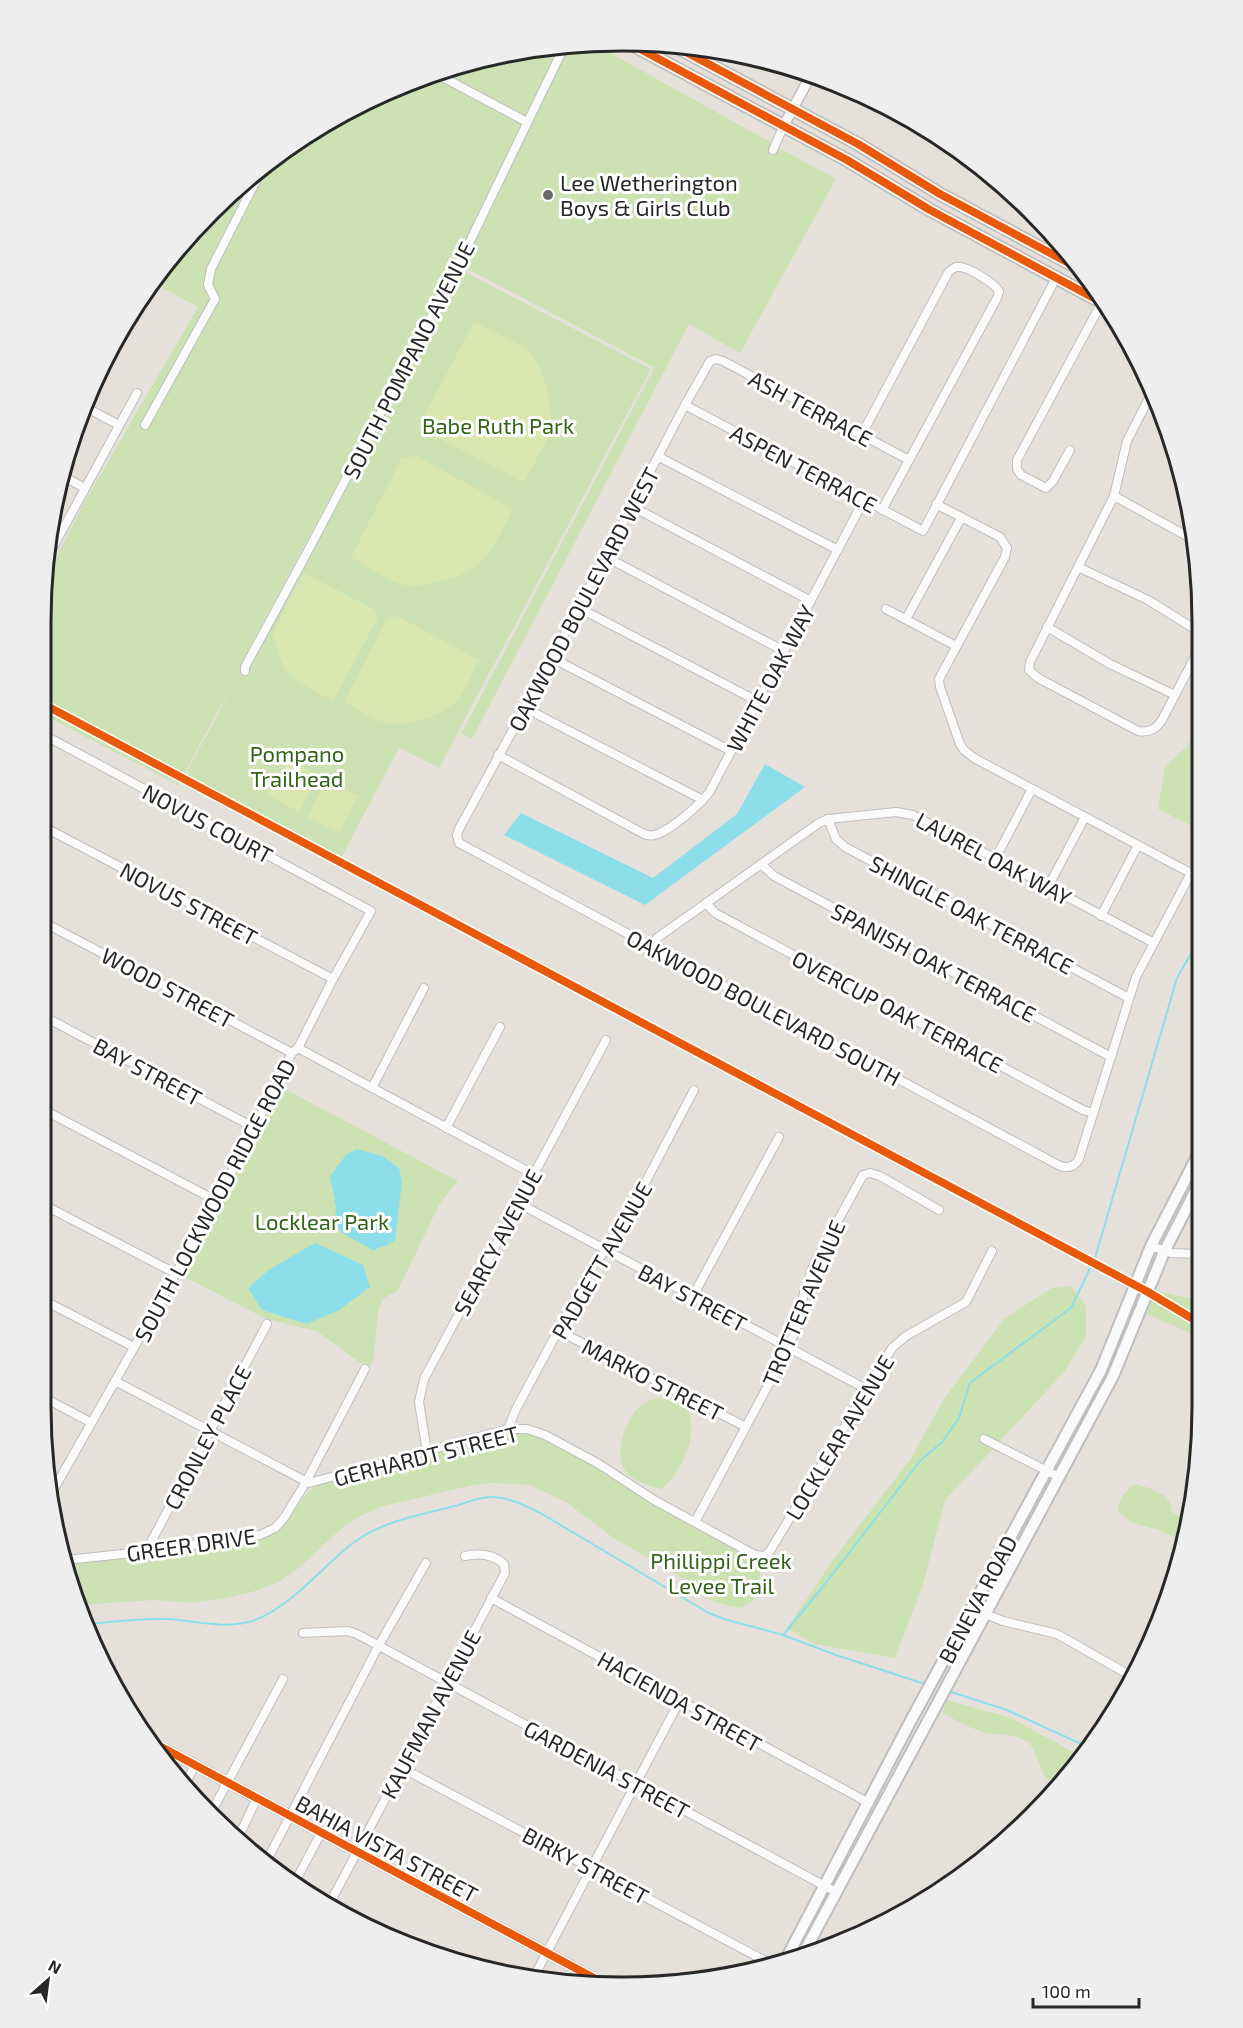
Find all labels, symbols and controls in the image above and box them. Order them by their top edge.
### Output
place label: Lee Wetherington Boys & Girls Club [560,169,738,220]
marker: Lee Wetherington Boys & Girls Club [541,188,555,202]
street label: SOUTH POMPANO AVENUE [337,237,479,483]
street label: ASH TERRACE [745,365,877,451]
park label: Babe Ruth Park [422,412,574,438]
street label: ASPEN TERRACE [726,418,882,518]
street label: OAKWOOD BOULEVARD WEST [502,462,664,735]
street label: WHITE OAK WAY [720,600,820,756]
park label: Pompano Trailhead [250,740,344,791]
street label: NOVUS COURT [139,778,277,868]
street label: LAUREL OAK WAY [912,806,1077,910]
street label: SHINGLE OAK TERRACE [866,849,1078,979]
street label: NOVUS STREET [116,856,262,950]
street label: SPANISH OAK TERRACE [827,897,1041,1027]
street label: OAKWOOD BOULEVARD SOUTH [623,924,905,1090]
street label: WOOD STREET [97,941,239,1033]
street label: OVERCUP OAK TERRACE [788,944,1008,1078]
street label: BAY STREET [89,1032,207,1111]
street label: SOUTH LOCKWOOD RIDGE ROAD [128,1054,300,1346]
street label: SEARCY AVENUE [448,1164,546,1320]
street label: PADGETT AVENUE [545,1177,657,1343]
park label: Locklear Park [255,1208,389,1234]
street label: TROTTER AVENUE [756,1216,850,1390]
street label: BAY STREET [634,1258,752,1337]
street label: MARKO STREET [578,1332,728,1426]
street label: LOCKLEAR AVENUE [780,1350,898,1524]
street label: CRONLEY PLACE [158,1360,256,1514]
street label: GERHARDT STREET [331,1419,521,1491]
street label: GREER DRIVE [125,1522,257,1566]
street label: BENEVA ROAD [932,1531,1022,1667]
park label: Phillippi Creek Levee Trail [650,1547,792,1598]
street label: KAUFMAN AVENUE [375,1625,485,1803]
street label: HACIENDA STREET [594,1645,767,1757]
street label: GARDENIA STREET [520,1714,694,1824]
street label: BAHIA VISTA STREET [291,1789,483,1907]
street label: BIRKY STREET [519,1821,654,1909]
north arrow [18,1950,78,2010]
text: N [46,1955,65,1977]
scale bar [1033,1971,1140,2009]
text: 100 m [1042,1980,1091,2002]

